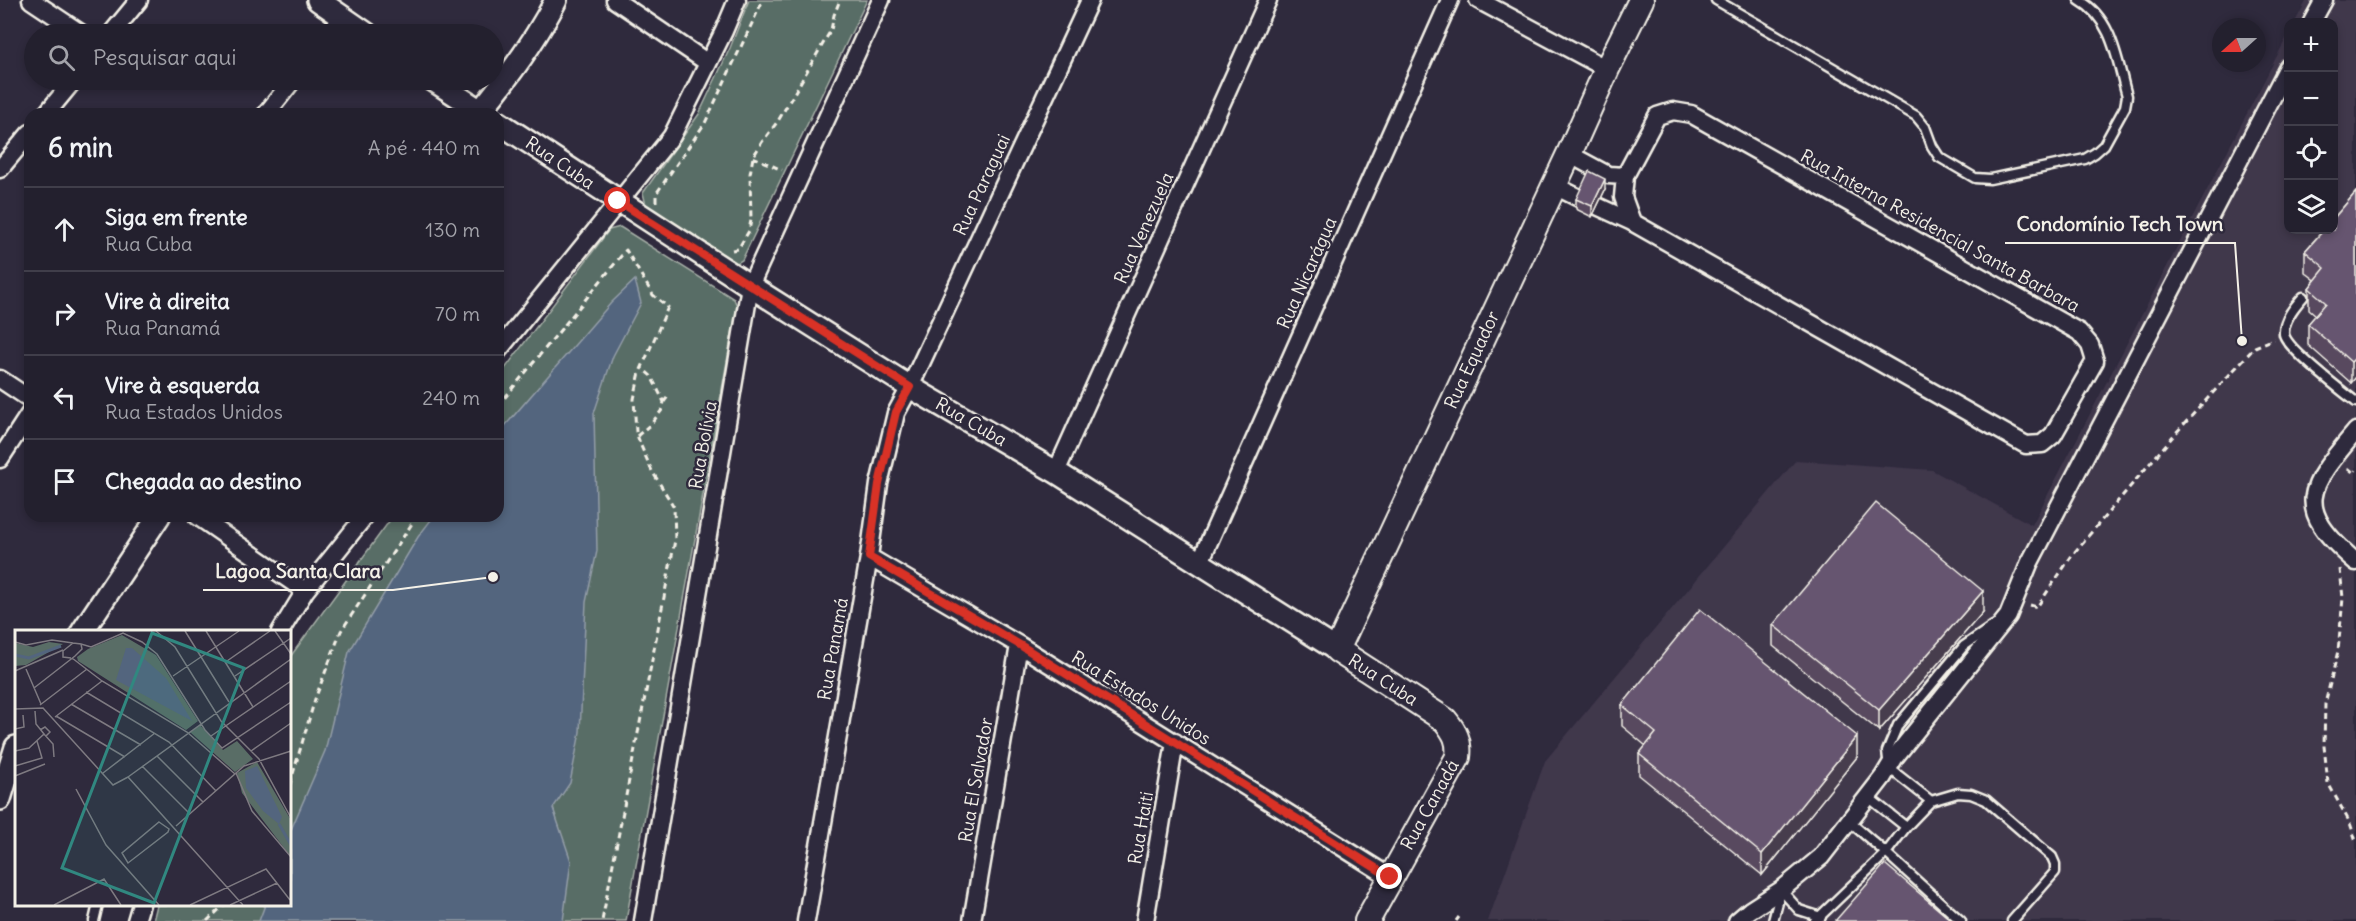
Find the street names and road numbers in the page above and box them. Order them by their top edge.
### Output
street label: Rua Paraguai [948,130,1015,239]
street label: Rua Cuba [521,131,599,194]
street label: Rua Interna Residencial Santa Barbara [1797,144,2084,317]
street label: Rua Venezuela [1109,168,1178,287]
street label: Rua Nicarágua [1272,213,1341,332]
street label: Rua Equador [1439,307,1504,412]
street label: Rua Cuba [931,392,1011,451]
street label: Rua Bolívia [683,399,722,491]
street label: Rua Panamá [812,596,853,702]
street label: Rua Estados Unidos [1067,645,1215,750]
street label: Rua Cuba [1344,649,1423,711]
street label: Rua El Salvador [953,715,998,844]
street label: Rua Canadá [1395,756,1464,854]
street label: Rua Haiti [1123,790,1158,866]

